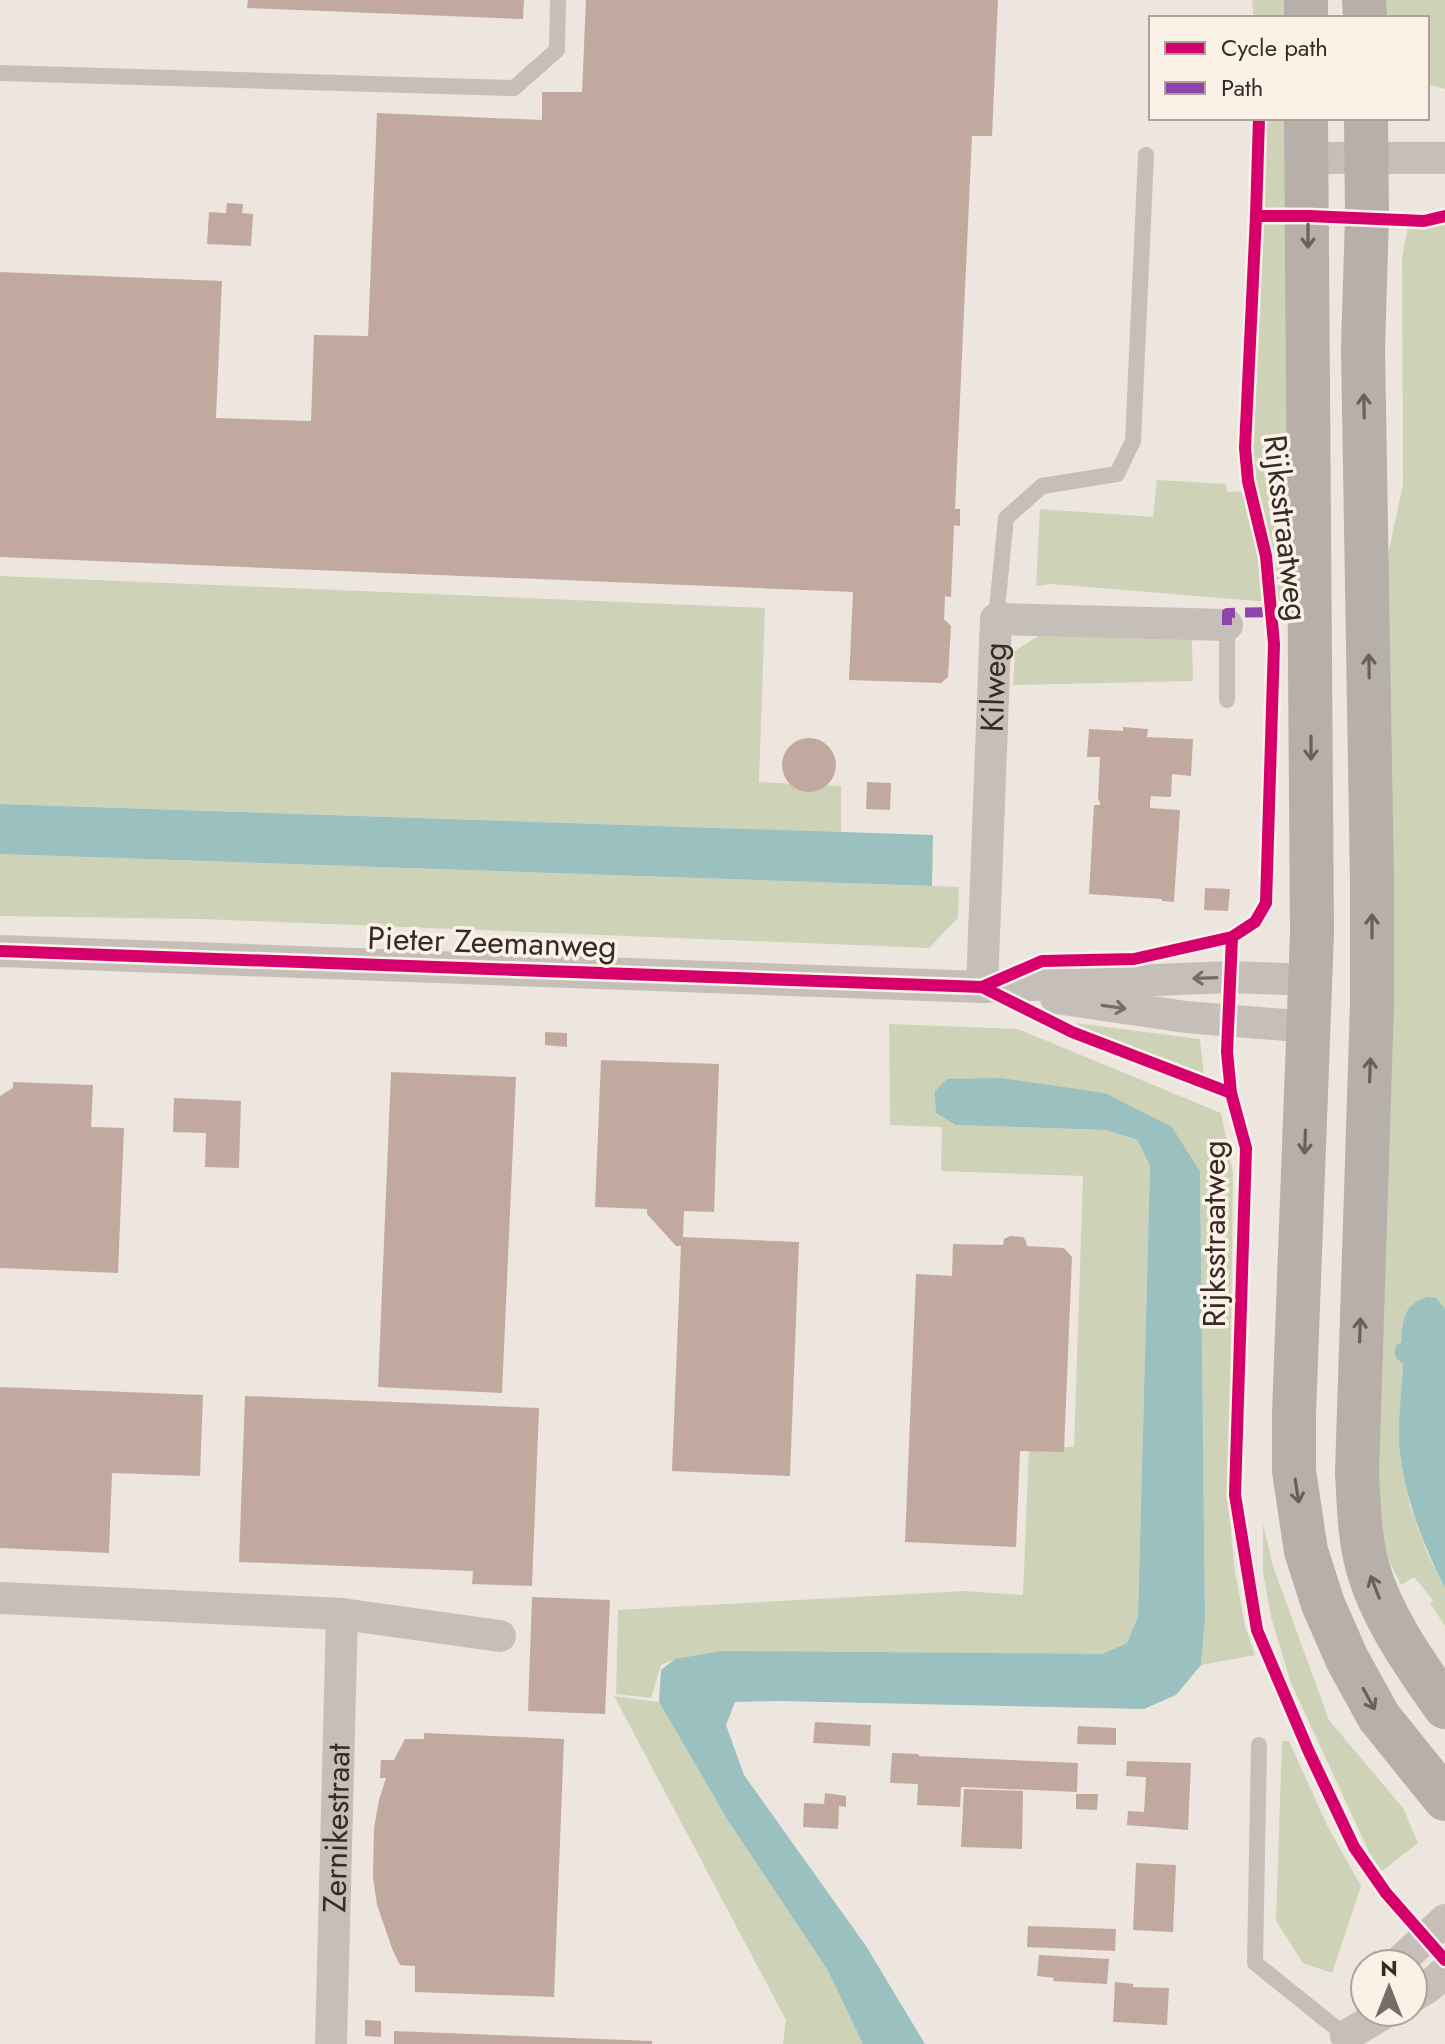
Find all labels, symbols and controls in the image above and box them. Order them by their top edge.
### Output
legend [1149,16,1429,120]
text: Cycle path [1221,30,1328,65]
text: Path [1221,70,1263,105]
one-way arrow [1300,222,1316,249]
one-way arrow [1356,393,1372,420]
street label: Rijksstraatweg [1252,432,1320,624]
street label: Kilweg [969,641,1018,733]
one-way arrow [1361,653,1376,680]
one-way arrow [1303,734,1319,761]
one-way arrow [1364,913,1380,940]
street label: Pieter Zeemanweg [367,915,617,969]
one-way arrow [1192,970,1219,985]
one-way arrow [1101,1000,1127,1015]
one-way arrow [1362,1057,1377,1084]
one-way arrow [1298,1128,1313,1155]
street label: Rijksstraatweg [1191,1140,1237,1328]
one-way arrow [1353,1317,1368,1344]
one-way arrow [1290,1478,1305,1503]
one-way arrow [1367,1575,1382,1600]
one-way arrow [1361,1687,1377,1710]
street label: Zernikestraat [311,1743,362,1913]
north arrow [1349,1948,1429,2028]
text: N [1380,1952,1398,1984]

